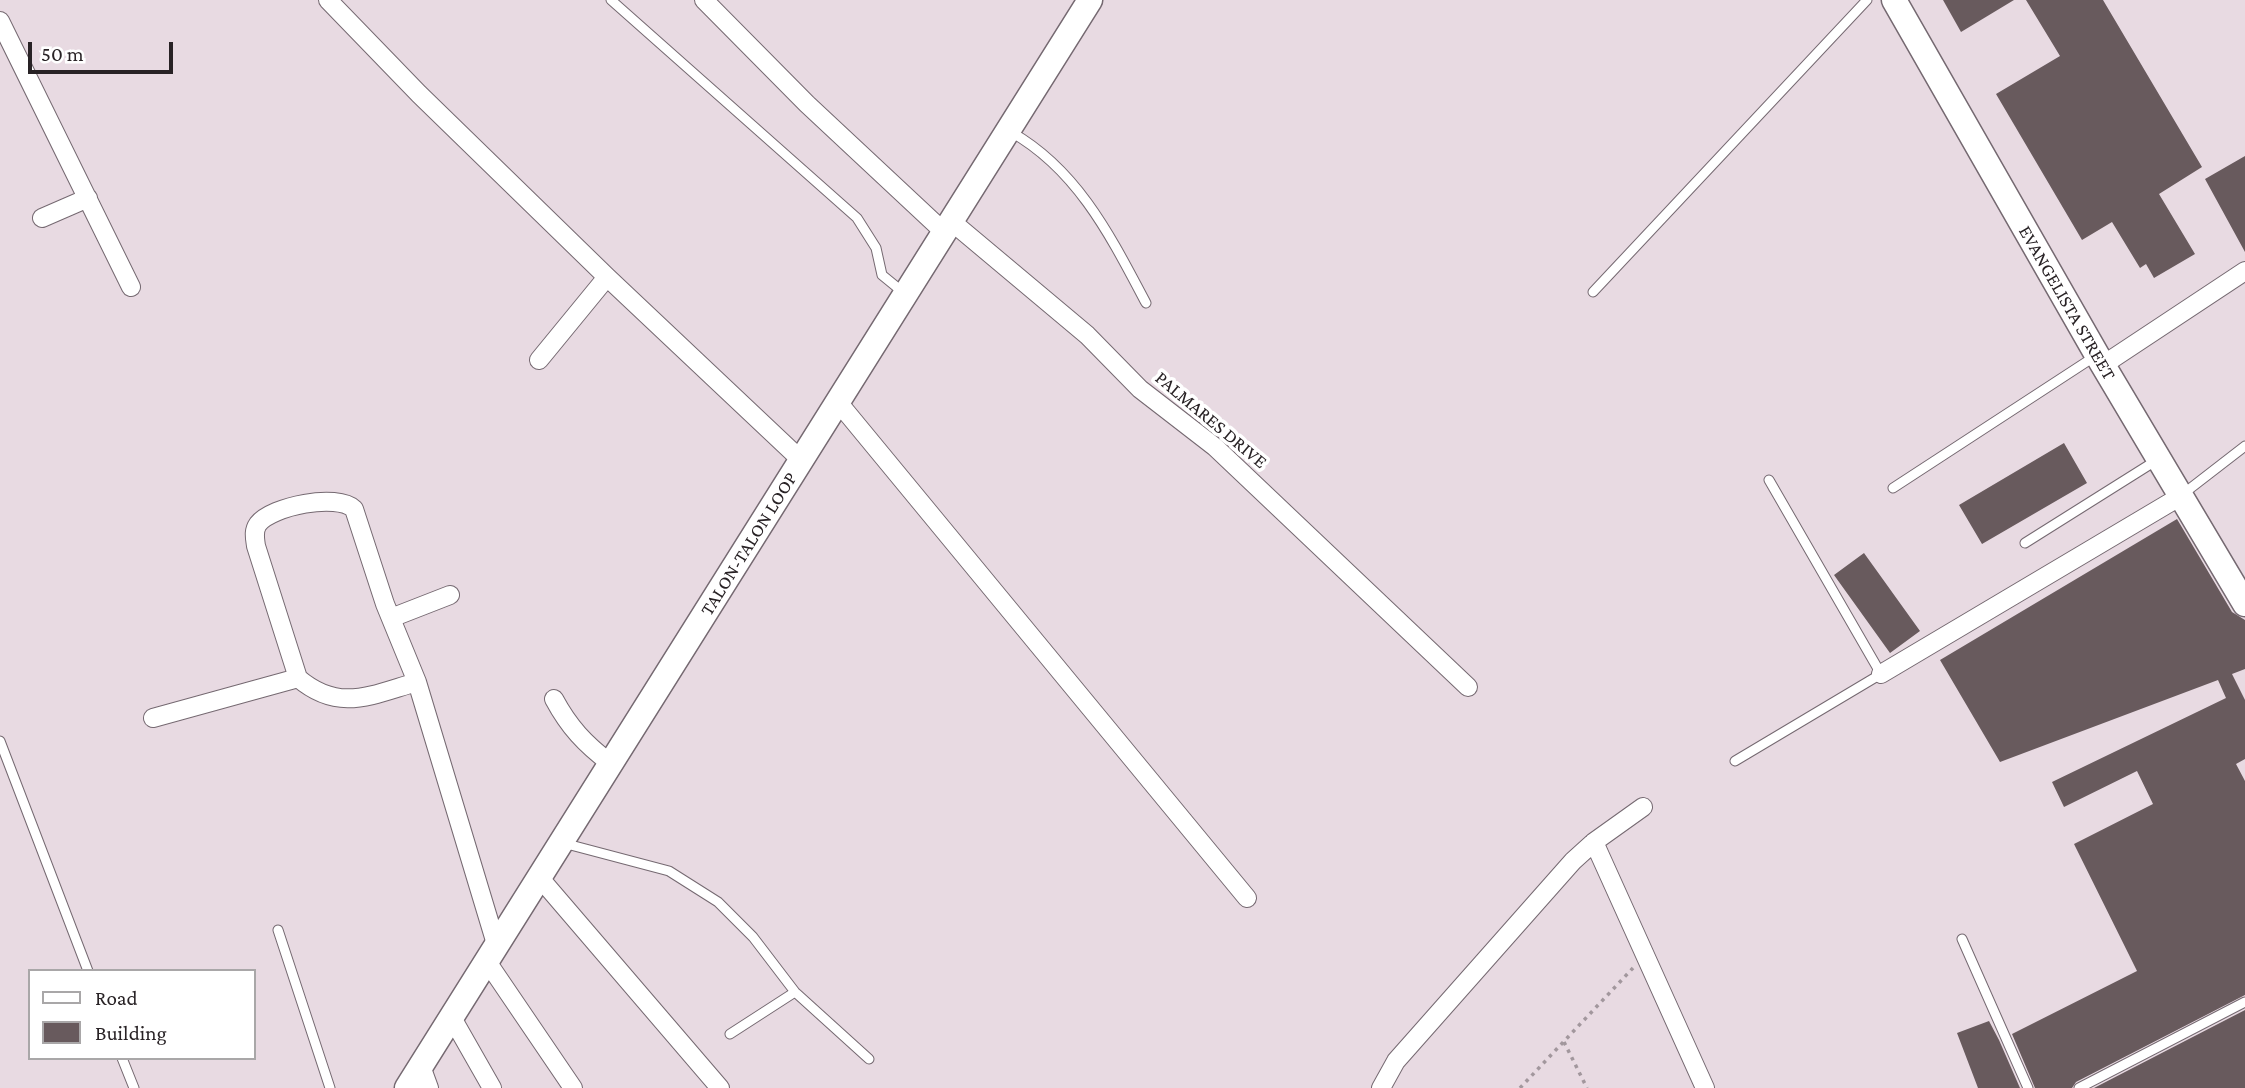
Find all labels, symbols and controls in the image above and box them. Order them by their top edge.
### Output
scale bar [32,28,177,72]
text: 50 m [41,42,84,66]
street label: EVANGELISTA STREET [2014,222,2120,384]
street label: PALMARES DRIVE [1150,367,1272,473]
street label: TALON-TALON LOOP [696,468,802,620]
legend [28,969,256,1060]
text: Road [95,986,138,1010]
text: Building [95,1021,167,1045]

